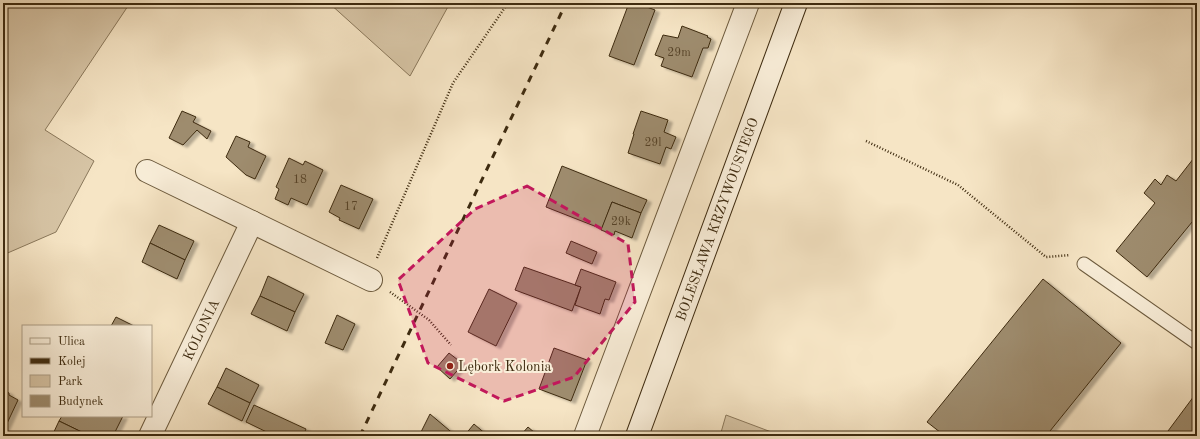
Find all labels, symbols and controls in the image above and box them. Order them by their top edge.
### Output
house number: 29m [667,47,691,59]
street label: BOLESŁAWA KRZYWOUSTEGO [674,116,761,323]
house number: 29l [644,137,662,149]
house number: 18 [293,174,307,186]
house number: 17 [344,201,358,213]
house number: 29k [611,216,631,228]
street label: KOLONIA [181,297,222,363]
legend [22,325,152,417]
text: Ulica [58,336,85,348]
text: Kolej [58,356,86,368]
place label: Lębork Kolonia [458,360,551,374]
marker: Lębork Kolonia [445,361,455,371]
text: Park [58,376,83,388]
text: Budynek [58,396,104,408]

